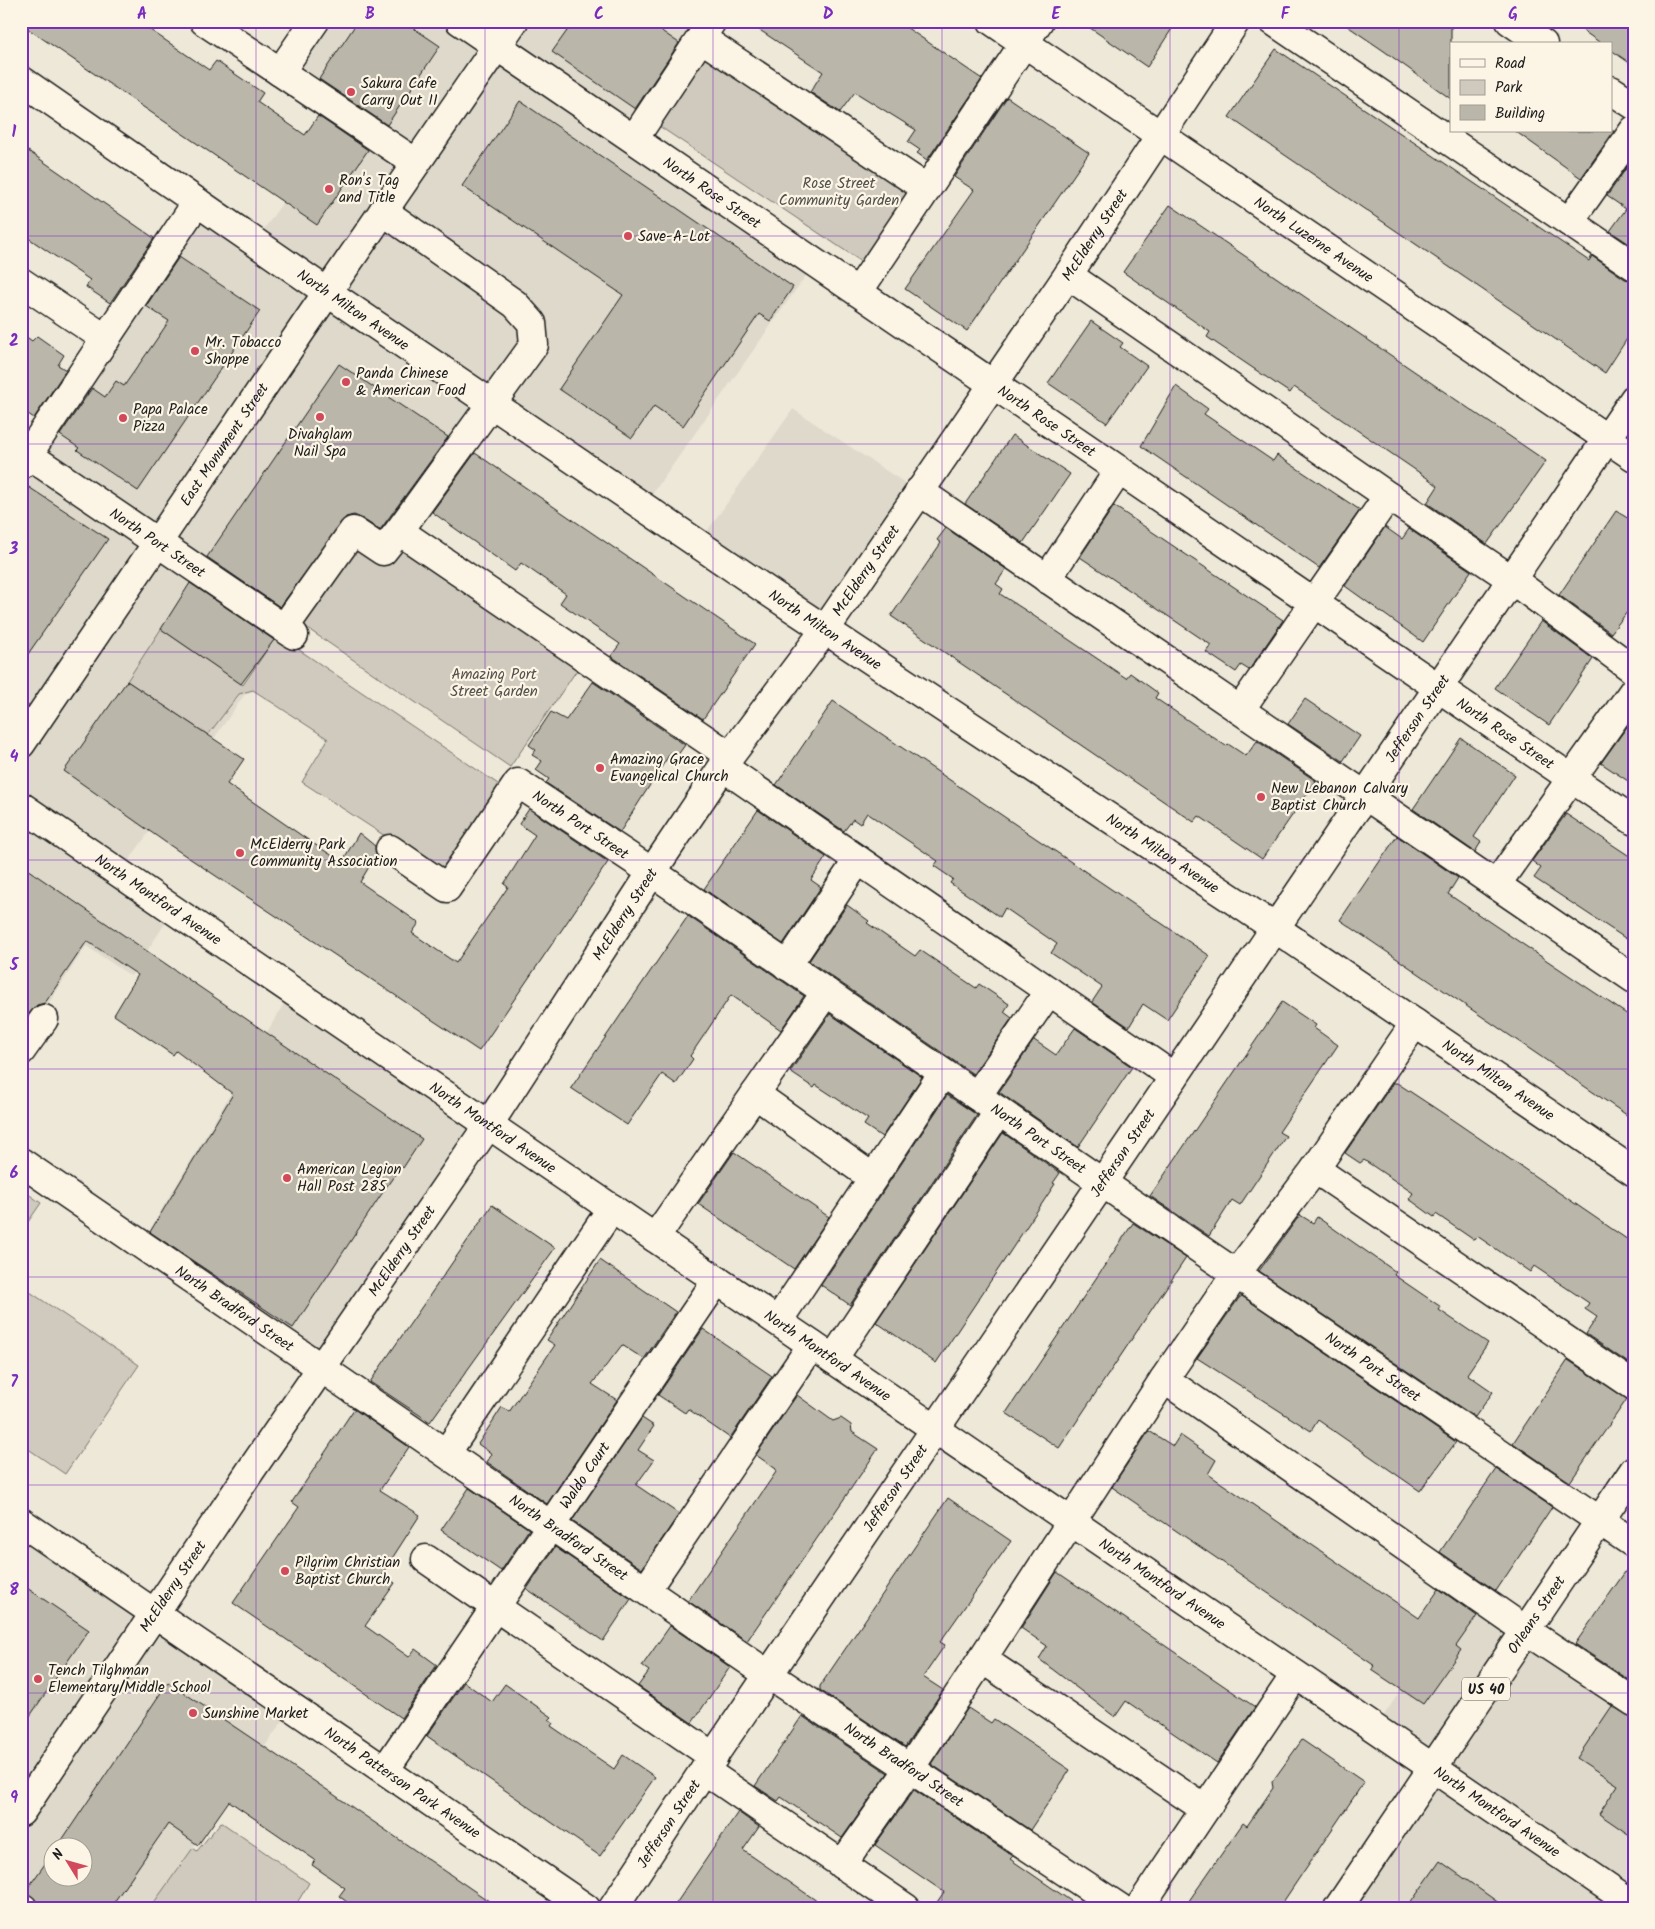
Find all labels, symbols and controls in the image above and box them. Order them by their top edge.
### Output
text: A [137,2,147,27]
text: B [365,2,375,27]
text: C [594,2,604,27]
text: D [823,2,834,27]
text: E [1052,2,1062,27]
text: F [1281,2,1291,27]
text: G [1508,2,1518,27]
legend [1450,42,1612,132]
text: Road [1495,52,1526,76]
place label: Sakura Cafe Carry Out II [361,72,438,113]
text: Park [1495,76,1523,100]
marker: Sakura Cafe Carry Out II [345,86,357,98]
text: Building [1495,102,1545,126]
text: 1 [12,120,17,145]
street label: North Rose Street [657,151,766,236]
place label: Ron's Tag and Title [339,169,399,210]
park label: Rose Street Community Garden [779,172,899,213]
marker: Ron's Tag and Title [323,183,335,195]
street label: McElderry Street [1056,184,1135,286]
street label: North Luzerne Avenue [1248,191,1378,290]
place label: Save-A-Lot [638,225,710,249]
marker: Save-A-Lot [622,230,634,242]
street label: North Milton Avenue [292,264,414,358]
text: 2 [9,329,19,354]
place label: Mr. Tobacco Shoppe [205,331,281,372]
marker: Mr. Tobacco Shoppe [189,345,201,357]
place label: Panda Chinese & American Food [356,362,466,403]
marker: Panda Chinese & American Food [340,376,352,388]
street label: East Monument Street [174,378,276,511]
street label: North Rose Street [992,379,1100,464]
place label: Papa Palace Pizza [133,398,208,439]
marker: Divahglam Nail Spa [314,411,326,423]
marker: Papa Palace Pizza [117,412,129,424]
place label: Divahglam Nail Spa [288,423,352,464]
street label: North Port Street [104,502,210,585]
street label: McElderry Street [827,520,907,622]
text: 3 [9,537,19,562]
street label: North Milton Avenue [763,584,886,677]
park label: Amazing Port Street Garden [450,663,538,704]
street label: Jefferson Street [1380,670,1457,768]
street label: North Rose Street [1451,692,1559,776]
text: 4 [10,745,19,770]
place label: Amazing Grace Evangelical Church [610,748,729,789]
marker: Amazing Grace Evangelical Church [594,762,606,774]
place label: New Lebanon Calvary Baptist Church [1271,777,1409,818]
street label: North Port Street [527,785,633,866]
marker: New Lebanon Calvary Baptist Church [1255,791,1267,803]
street label: North Milton Avenue [1101,808,1224,901]
place label: McElderry Park Community Association [250,833,397,874]
marker: McElderry Park Community Association [234,847,246,859]
street label: North Montford Avenue [89,848,226,952]
street label: McElderry Street [587,863,665,966]
text: 5 [9,953,20,978]
street label: North Milton Avenue [1437,1034,1559,1128]
street label: North Montford Avenue [424,1076,561,1180]
street label: North Port Street [985,1098,1091,1181]
street label: Jefferson Street [1085,1104,1162,1202]
place label: American Legion Hall Post 285 [297,1158,402,1199]
text: 6 [10,1161,19,1186]
marker: American Legion Hall Post 285 [281,1172,293,1184]
street label: McElderry Street [362,1201,443,1302]
street label: North Bradford Street [170,1260,299,1359]
street label: North Montford Avenue [759,1304,896,1408]
street label: North Port Street [1319,1326,1425,1409]
text: 7 [10,1370,18,1395]
street label: Waldo Court [554,1437,617,1514]
street label: Jefferson Street [857,1439,935,1538]
street label: North Bradford Street [504,1489,633,1588]
street label: North Montford Avenue [1093,1532,1230,1637]
street label: McElderry Street [134,1536,213,1638]
place label: Pilgrim Christian Baptist Church [295,1551,400,1592]
marker: Pilgrim Christian Baptist Church [279,1565,291,1577]
street label: Orleans Street [1502,1571,1572,1659]
text: 8 [9,1578,19,1603]
place label: Tench Tilghman Elementary/Middle School [48,1659,211,1700]
marker: Tench Tilghman Elementary/Middle School [32,1673,44,1685]
road number: US 40 [1462,1678,1510,1700]
place label: Sunshine Market [203,1702,309,1726]
marker: Sunshine Market [187,1707,199,1719]
street label: North Bradford Street [838,1717,968,1814]
street label: North Patterson Park Avenue [319,1721,485,1846]
street label: North Montford Avenue [1428,1760,1565,1865]
street label: Jefferson Street [631,1775,708,1873]
text: 9 [10,1786,18,1811]
north arrow [42,1836,92,1886]
text: N [47,1845,70,1865]

